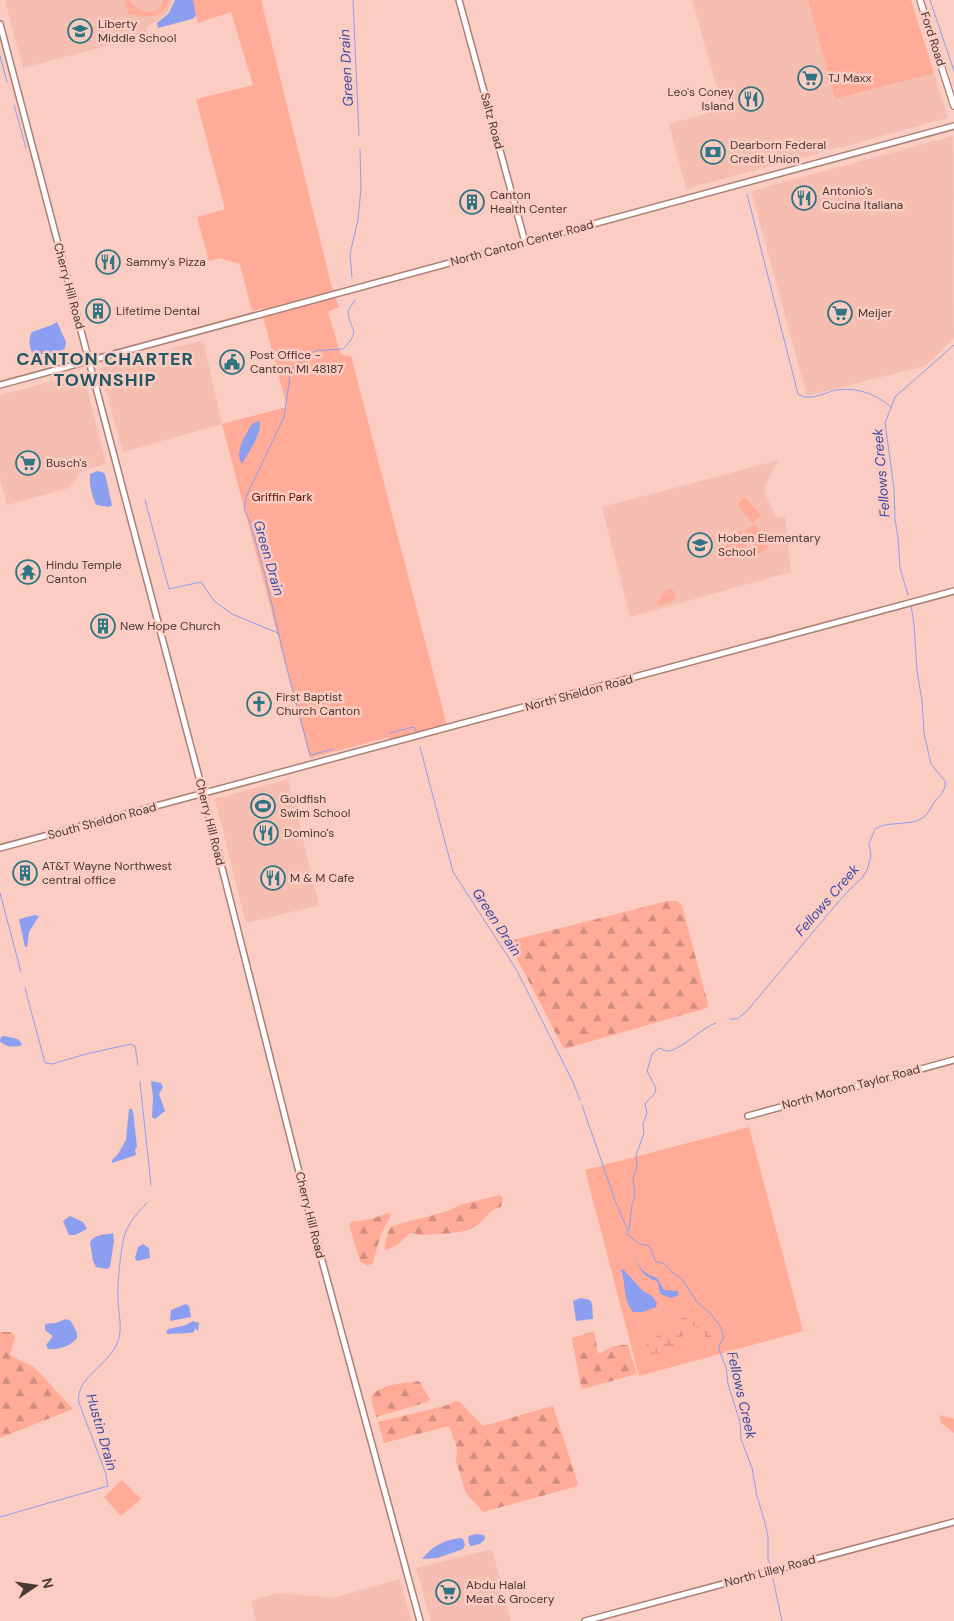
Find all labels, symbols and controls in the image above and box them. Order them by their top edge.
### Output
street label: Ford Road [917,10,949,68]
place label: Liberty Middle School [98,16,176,46]
school or university icon: Liberty Middle School [67,18,93,44]
water label: Green Drain [335,29,357,107]
supermarket icon: TJ Maxx [797,65,823,91]
place label: TJ Maxx [828,70,872,86]
place label: Leo's Coney Island [668,84,734,114]
restaurant icon: Leo's Coney Island [738,86,764,112]
street label: Saltz Road [477,91,507,151]
place label: Dearborn Federal Credit Union [730,137,826,167]
bank icon: Dearborn Federal Credit Union [700,139,726,165]
place label: Antonio's Cucina Italiana [822,183,903,213]
restaurant icon: Antonio's Cucina Italiana [791,185,817,211]
place label: Canton Health Center [490,187,568,217]
building icon: Canton Health Center [459,189,485,215]
street label: North Canton Center Road [449,216,595,270]
street label: Cherry Hill Road [50,241,88,331]
restaurant icon: Sammy's Pizza [95,249,121,275]
place label: Sammy's Pizza [126,254,206,270]
building icon: Lifetime Dental [85,298,111,324]
supermarket icon: Meijer [827,300,853,326]
place label: Lifetime Dental [116,303,200,319]
place label: Meijer [858,305,893,321]
district label: CANTON CHARTER TOWNSHIP [16,347,194,392]
place label: Post Office - Canton, MI 48187 [250,347,344,377]
public building icon: Post Office - Canton, MI 48187 [219,349,245,375]
water label: Fellows Creek [868,427,894,518]
supermarket icon: Busch's [15,450,41,476]
place label: Busch's [46,455,87,471]
park label: Griffin Park [251,489,313,505]
water label: Green Drain [250,518,288,598]
place label: Hoben Elementary School [718,530,821,560]
school or university icon: Hoben Elementary School [687,532,713,558]
place label: Hindu Temple Canton [46,557,122,587]
temple icon: Hindu Temple Canton [15,559,41,585]
building icon: New Hope Church [90,613,116,639]
place label: New Hope Church [120,618,220,634]
street label: North Sheldon Road [523,671,635,715]
place label: First Baptist Church Canton [276,689,360,719]
church icon: First Baptist Church Canton [246,691,272,717]
street label: Cherry Hill Road [192,777,228,867]
place label: Goldfish Swim School [280,791,351,821]
sports icon: Goldfish Swim School [250,793,276,819]
street label: South Sheldon Road [46,799,158,843]
restaurant icon: Domino's [253,820,279,846]
place label: Domino's [284,825,334,841]
place label: AT&T Wayne Northwest central office [42,858,172,888]
building icon: AT&T Wayne Northwest central office [12,860,38,886]
water label: Fellows Creek [791,860,864,940]
restaurant icon: M & M Cafe [260,865,286,891]
place label: M & M Cafe [290,870,355,886]
water label: Green Drain [468,885,526,959]
street label: North Morton Taylor Road [780,1061,922,1113]
street label: Cherry Hill Road [292,1170,328,1260]
water label: Fellows Creek [723,1349,761,1441]
water label: Hustin Drain [82,1391,122,1473]
street label: North Lilley Road [723,1551,817,1591]
north arrow [10,1561,60,1611]
text: N [38,1576,58,1590]
place label: Abdu Halal Meat & Grocery [466,1577,555,1607]
supermarket icon: Abdu Halal Meat & Grocery [435,1579,461,1605]

